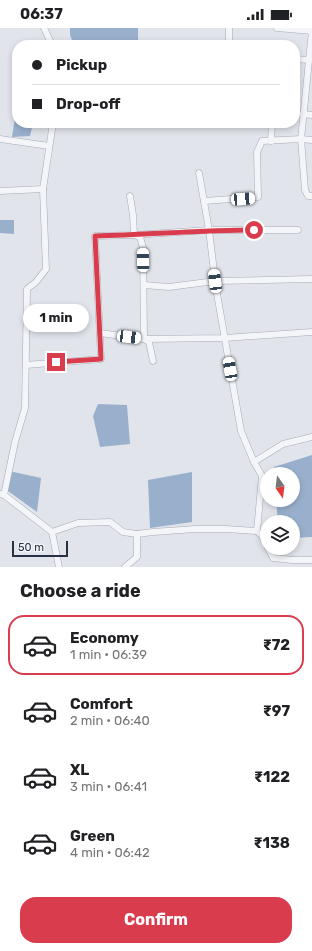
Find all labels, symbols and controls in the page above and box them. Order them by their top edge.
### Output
text: 06:37 [20,5,63,23]
text: Pickup [56,56,107,74]
text: Drop-off [56,95,120,113]
car [231,192,255,206]
route start [245,221,263,239]
car [137,248,149,272]
car [208,268,222,294]
callout: 1 min [23,304,89,332]
text: 1 min [39,310,73,325]
car [116,330,142,344]
route end [47,353,65,371]
car [222,356,238,382]
north arrow [260,467,300,507]
map controls [260,467,300,555]
button: layers [260,515,300,555]
scale bar [12,539,68,558]
text: 50 m [18,541,44,554]
text: Choose a ride [20,580,141,602]
icon: car [22,627,58,663]
text: Economy [70,629,139,647]
text: ₹72 [263,636,290,654]
text: 1 min · 06:39 [70,647,147,662]
icon: car [22,693,58,729]
text: Comfort [70,695,133,713]
text: ₹97 [263,702,290,720]
text: 2 min · 06:40 [70,713,150,728]
icon: car [22,759,58,795]
text: XL [70,761,89,779]
text: ₹122 [254,768,290,786]
text: 3 min · 06:41 [70,779,147,794]
icon: car [22,825,58,861]
text: Green [70,827,115,845]
text: ₹138 [254,834,290,852]
text: 4 min · 06:42 [70,845,150,860]
button: Confirm [20,897,292,943]

